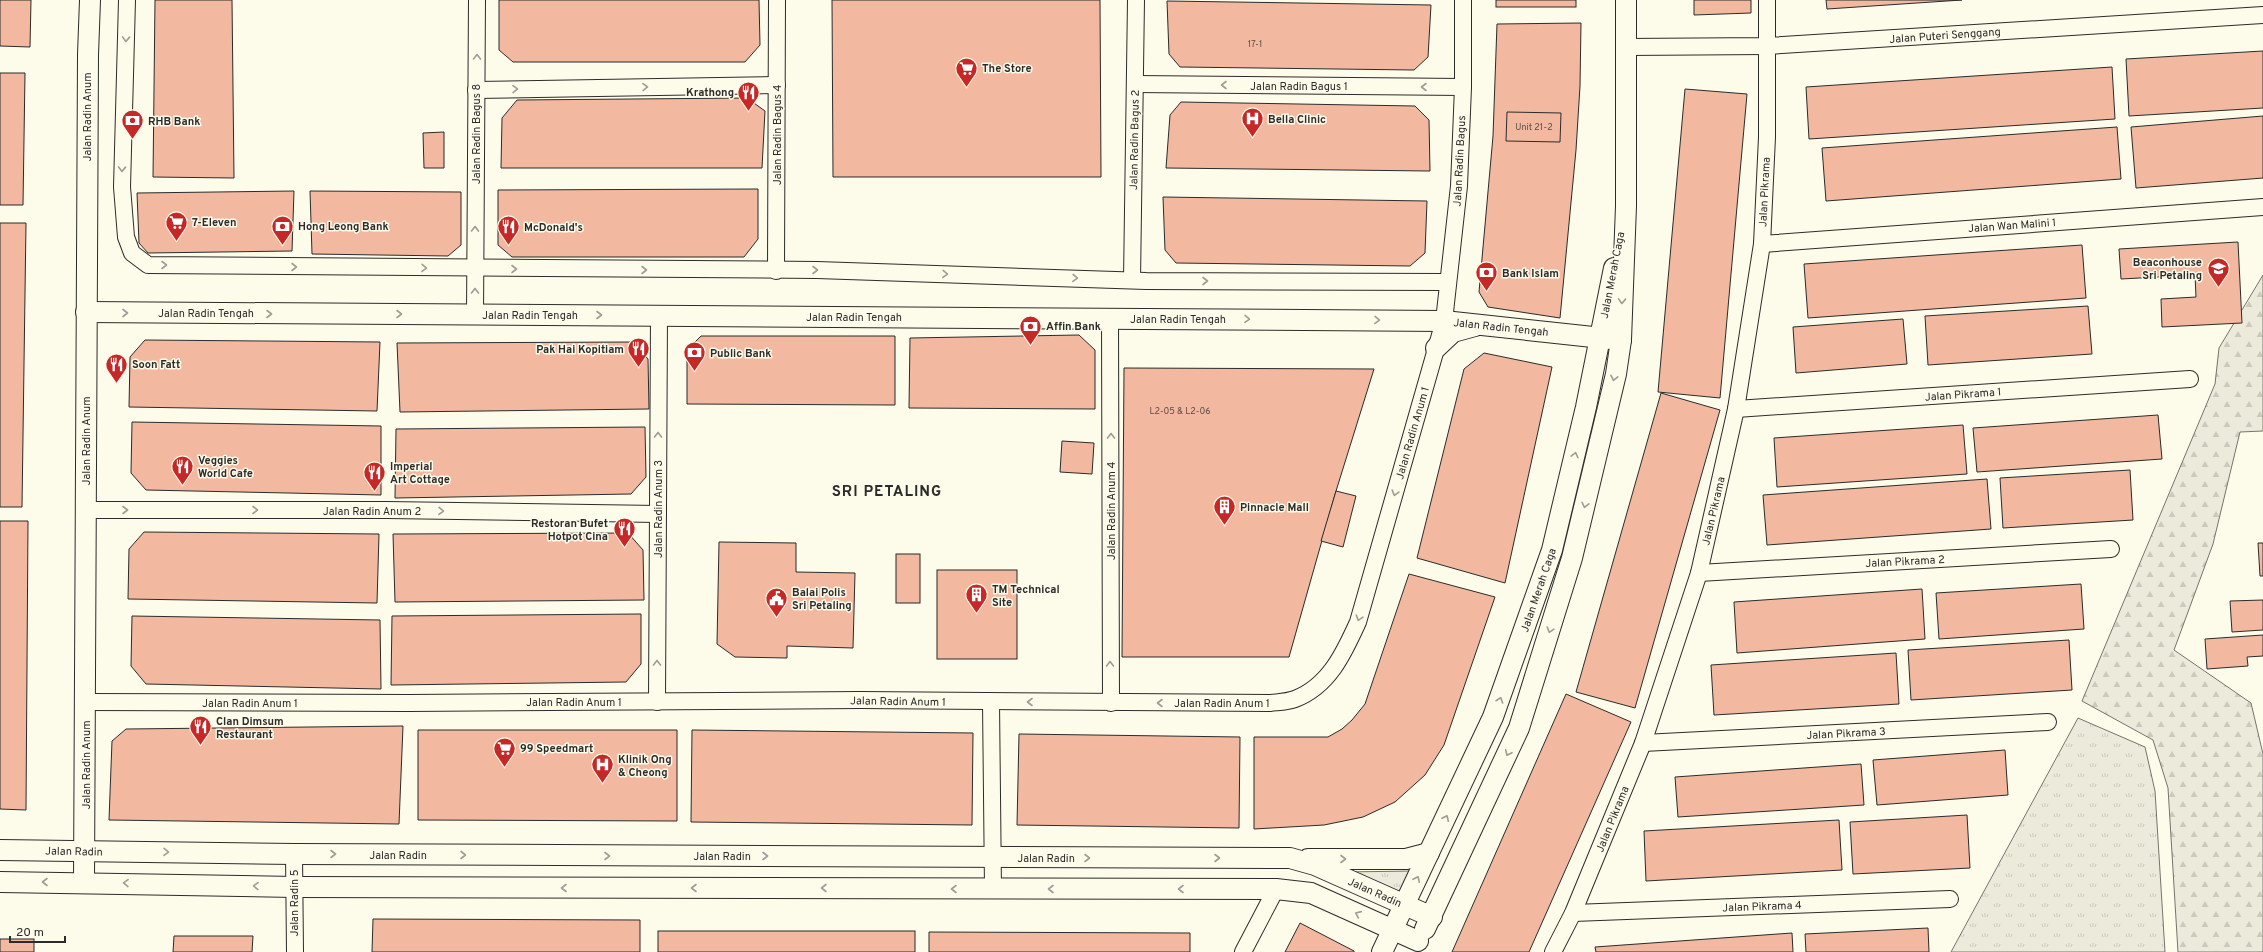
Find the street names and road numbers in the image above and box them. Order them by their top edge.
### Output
street label: Jalan Puteri Senggang [1889,25,2001,47]
street label: Jalan Radin Anum [81,72,95,162]
street label: Jalan Radin Bagus 1 [1250,80,1348,94]
street label: Jalan Radin Bagus 8 [470,84,484,184]
street label: Jalan Radin Bagus 4 [771,85,785,185]
street label: Jalan Radin Bagus 2 [1127,90,1143,190]
street label: Jalan Radin Bagus [1451,115,1469,207]
street label: Jalan Pikrama [1756,156,1774,227]
street label: Jalan Wan Malini 1 [1967,216,2057,236]
street label: Jalan Merah Caga [1598,230,1628,320]
street label: Jalan Radin Tengah [158,307,254,321]
street label: Jalan Radin Tengah [482,309,578,323]
street label: Jalan Radin Tengah [806,311,902,325]
street label: Jalan Radin Tengah [1130,313,1226,327]
street label: Jalan Radin Tengah [1452,316,1549,340]
street label: Jalan Radin Anum 1 [1393,385,1433,481]
street label: Jalan Pikrama 1 [1924,385,2002,405]
street label: Jalan Radin Anum [80,396,94,486]
street label: Jalan Radin Anum 3 [652,460,666,558]
street label: Jalan Radin Anum 4 [1105,462,1119,560]
street label: Jalan Pikrama [1699,475,1729,547]
street label: Jalan Radin Anum 2 [323,505,421,519]
street label: Jalan Merah Caga [1518,546,1560,634]
street label: Jalan Pikrama 2 [1865,553,1945,571]
street label: Jalan Radin Anum 1 [850,694,946,710]
street label: Jalan Radin Anum 1 [526,696,622,710]
street label: Jalan Radin Anum 1 [202,697,298,711]
street label: Jalan Radin Anum 1 [1174,697,1270,711]
street label: Jalan Radin Anum [80,720,94,810]
street label: Jalan Pikrama 3 [1806,725,1886,743]
street label: Jalan Pikrama [1593,784,1633,855]
street label: Jalan Radin [45,844,103,860]
street label: Jalan Radin [369,849,427,863]
street label: Jalan Radin [693,850,751,864]
street label: Jalan Radin [1017,852,1075,866]
street label: Jalan Radin 5 [288,869,302,937]
street label: Jalan Radin [1345,875,1404,911]
street label: Jalan Pikrama 4 [1722,899,1802,915]

